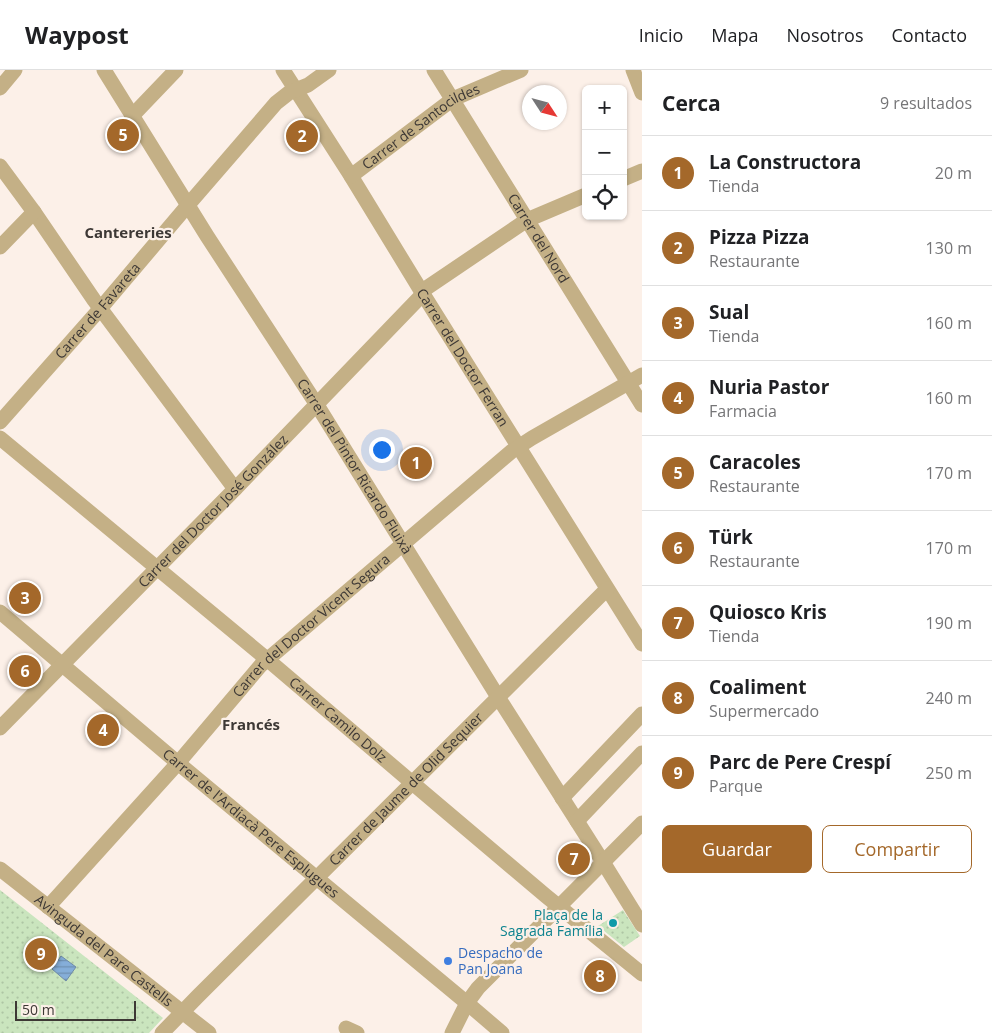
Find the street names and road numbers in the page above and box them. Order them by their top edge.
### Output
street label: Carrer de Santocildes [358,79,483,173]
street label: Carrer del Nord [504,190,574,286]
street label: Carrer de Favareta [50,258,144,363]
street label: Carrer del Doctor Ferran [413,284,514,430]
street label: Carrer del Pintor Ricardo Fluixà [293,375,417,557]
street label: Carrer del Doctor José González [133,430,292,591]
street label: Carrer del Doctor Vicent Segura [228,549,394,701]
street label: Carrer Camilo Dolz [285,672,392,767]
street label: Carrer de Jaume de Olid Sequier [324,708,487,870]
street label: Carrer de l'Ardiacà Pere Esplugues [159,744,344,902]
street label: Avinguda del Pare Castells [31,890,178,1011]

